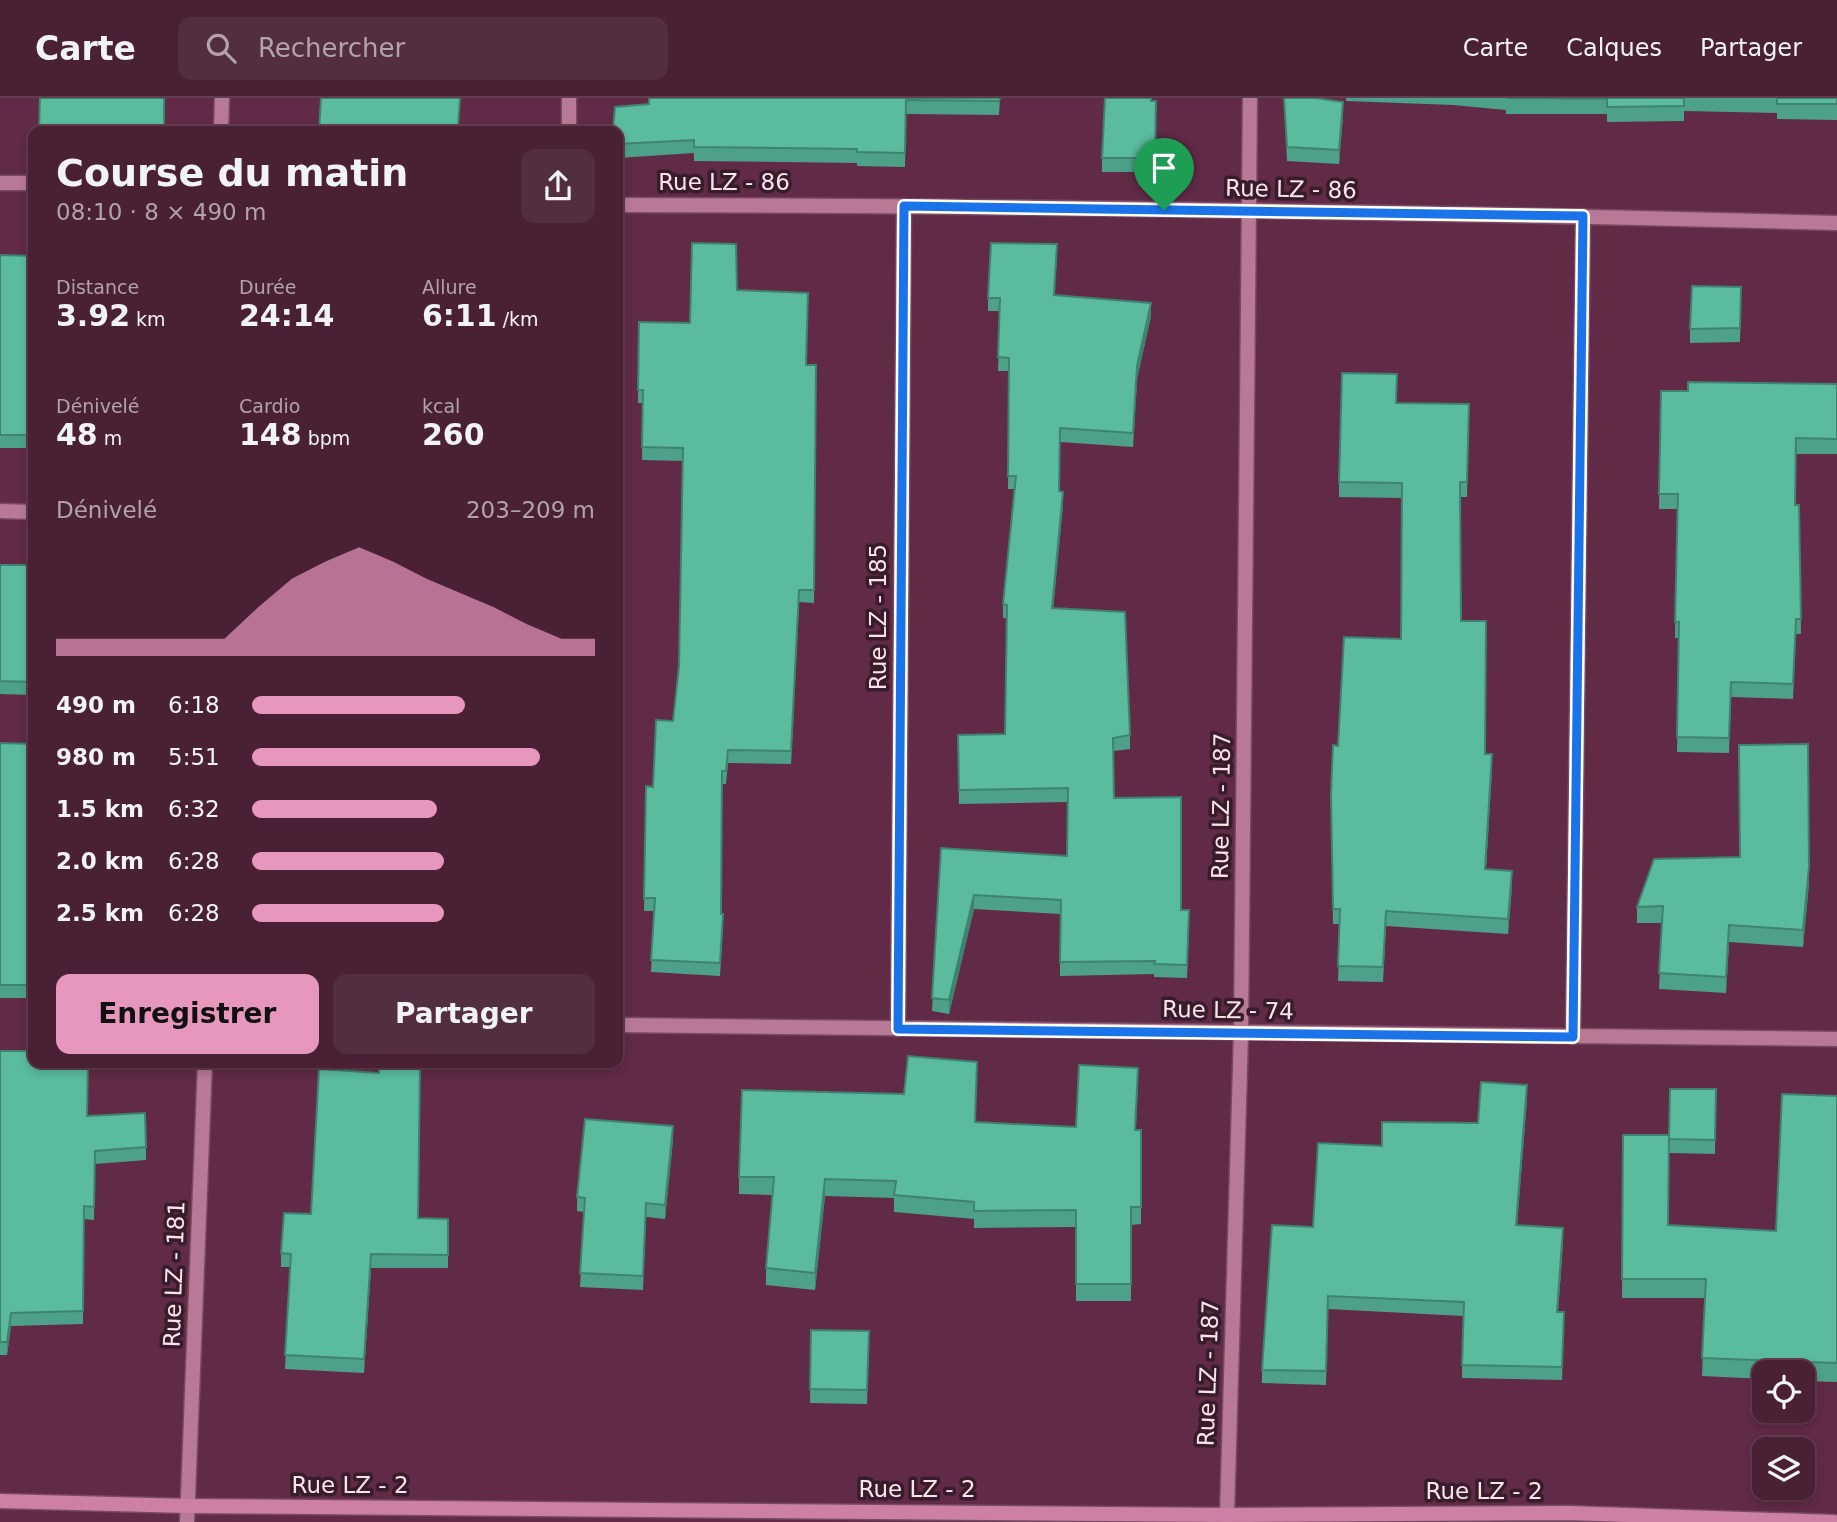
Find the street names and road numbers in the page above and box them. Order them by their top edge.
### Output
street label: Rue LZ - 86 [658,169,790,195]
street label: Rue LZ - 86 [1225,175,1357,203]
street label: Rue LZ - 185 [865,544,891,690]
street label: Rue LZ - 187 [1207,733,1235,879]
street label: Rue LZ - 74 [1162,996,1294,1024]
street label: Rue LZ - 181 [158,1200,190,1348]
street label: Rue LZ - 187 [1192,1299,1224,1447]
street label: Rue LZ - 2 [291,1472,409,1498]
street label: Rue LZ - 2 [858,1476,976,1502]
street label: Rue LZ - 2 [1425,1478,1543,1504]

